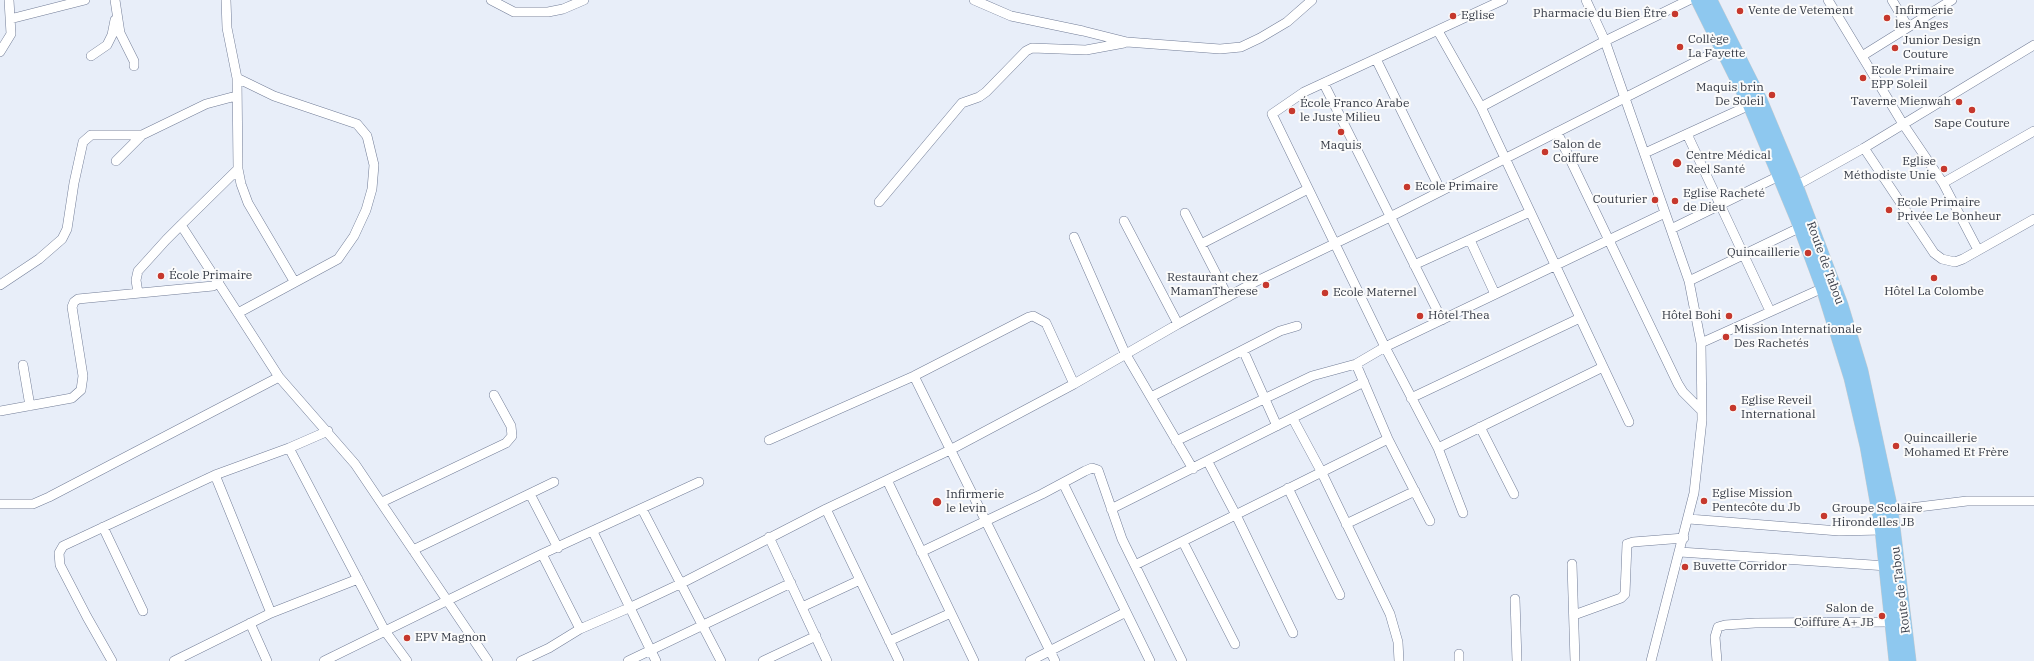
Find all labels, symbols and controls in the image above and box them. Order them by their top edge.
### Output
place label: Vente de Vetement [1748,4,1854,18]
place label: Infirmerie les Anges [1895,4,1953,32]
marker: Vente de Vetement [1735,6,1745,16]
place label: Pharmacie du Bien Être [1533,7,1667,21]
place label: Eglise [1461,9,1495,23]
marker: Pharmacie du Bien Être [1670,9,1680,19]
marker: Eglise [1448,11,1458,21]
marker: Infirmerie les Anges [1882,13,1892,23]
place label: Collège La Fayette [1688,33,1745,61]
place label: Junior Design Couture [1903,34,1981,62]
marker: Collège La Fayette [1675,42,1685,52]
marker: Junior Design Couture [1890,43,1900,53]
place label: Ecole Primaire EPP Soleil [1871,64,1954,92]
marker: Ecole Primaire EPP Soleil [1858,73,1868,83]
place label: Maquis brin De Soleil [1696,81,1764,109]
marker: Maquis brin De Soleil [1767,90,1777,100]
place label: Taverne Mienwah [1851,95,1951,109]
place label: École Franco Arabe le Juste Milieu [1300,97,1409,125]
marker: Taverne Mienwah [1954,97,1964,107]
marker: Sape Couture [1967,105,1977,115]
marker: École Franco Arabe le Juste Milieu [1287,106,1297,116]
place label: Sape Couture [1934,117,2010,131]
marker: Maquis [1336,127,1346,137]
place label: Salon de Coiffure [1553,138,1601,166]
place label: Maquis [1320,139,1362,153]
marker: Salon de Coiffure [1540,147,1550,157]
place label: Centre Médical Reel Santé [1686,149,1771,177]
place label: Eglise Méthodiste Unie [1843,155,1936,183]
marker: Centre Médical Reel Santé [1671,157,1683,169]
marker: Eglise Méthodiste Unie [1939,164,1949,174]
place label: Ecole Primaire [1415,180,1498,194]
marker: Ecole Primaire [1402,182,1412,192]
place label: Eglise Racheté de Dieu [1683,187,1765,215]
place label: Couturier [1593,193,1647,207]
marker: Couturier [1650,195,1660,205]
marker: Eglise Racheté de Dieu [1670,196,1680,206]
place label: Ecole Primaire Privée Le Bonheur [1897,196,2001,224]
marker: Ecole Primaire Privée Le Bonheur [1884,205,1894,215]
street label: Route de Tabou [1803,220,1847,306]
place label: Quincaillerie [1727,246,1800,260]
marker: Quincaillerie [1803,248,1813,258]
place label: École Primaire [169,269,252,283]
marker: École Primaire [156,271,166,281]
place label: Restaurant chez MamanTherese [1167,271,1258,299]
marker: Hôtel La Colombe [1929,273,1939,283]
marker: Restaurant chez MamanTherese [1261,280,1271,290]
place label: Hôtel La Colombe [1884,285,1984,299]
place label: Ecole Maternel [1333,286,1417,300]
marker: Ecole Maternel [1320,288,1330,298]
place label: Hôtel Thea [1428,309,1490,323]
place label: Hôtel Bohi [1662,309,1721,323]
marker: Hôtel Thea [1415,311,1425,321]
marker: Hôtel Bohi [1724,311,1734,321]
place label: Mission Internationale Des Rachetés [1734,323,1862,351]
marker: Mission Internationale Des Rachetés [1721,332,1731,342]
place label: Eglise Reveil International [1741,394,1816,422]
marker: Eglise Reveil International [1728,403,1738,413]
place label: Quincaillerie Mohamed Et Frère [1904,432,2009,460]
marker: Quincaillerie Mohamed Et Frère [1891,441,1901,451]
place label: Eglise Mission Pentecôte du Jb [1712,487,1800,515]
place label: Infirmerie le levin [946,488,1004,516]
marker: Infirmerie le levin [931,496,943,508]
marker: Eglise Mission Pentecôte du Jb [1699,496,1709,506]
place label: Groupe Scolaire Hirondelles JB [1832,502,1922,530]
marker: Groupe Scolaire Hirondelles JB [1819,511,1829,521]
street label: Route de Tabou [1889,546,1913,634]
place label: Buvette Corridor [1693,560,1787,574]
marker: Buvette Corridor [1680,562,1690,572]
place label: Salon de Coiffure A+ JB [1794,602,1874,630]
marker: Salon de Coiffure A+ JB [1877,611,1887,621]
place label: EPV Magnon [415,631,487,645]
marker: EPV Magnon [402,633,412,643]

